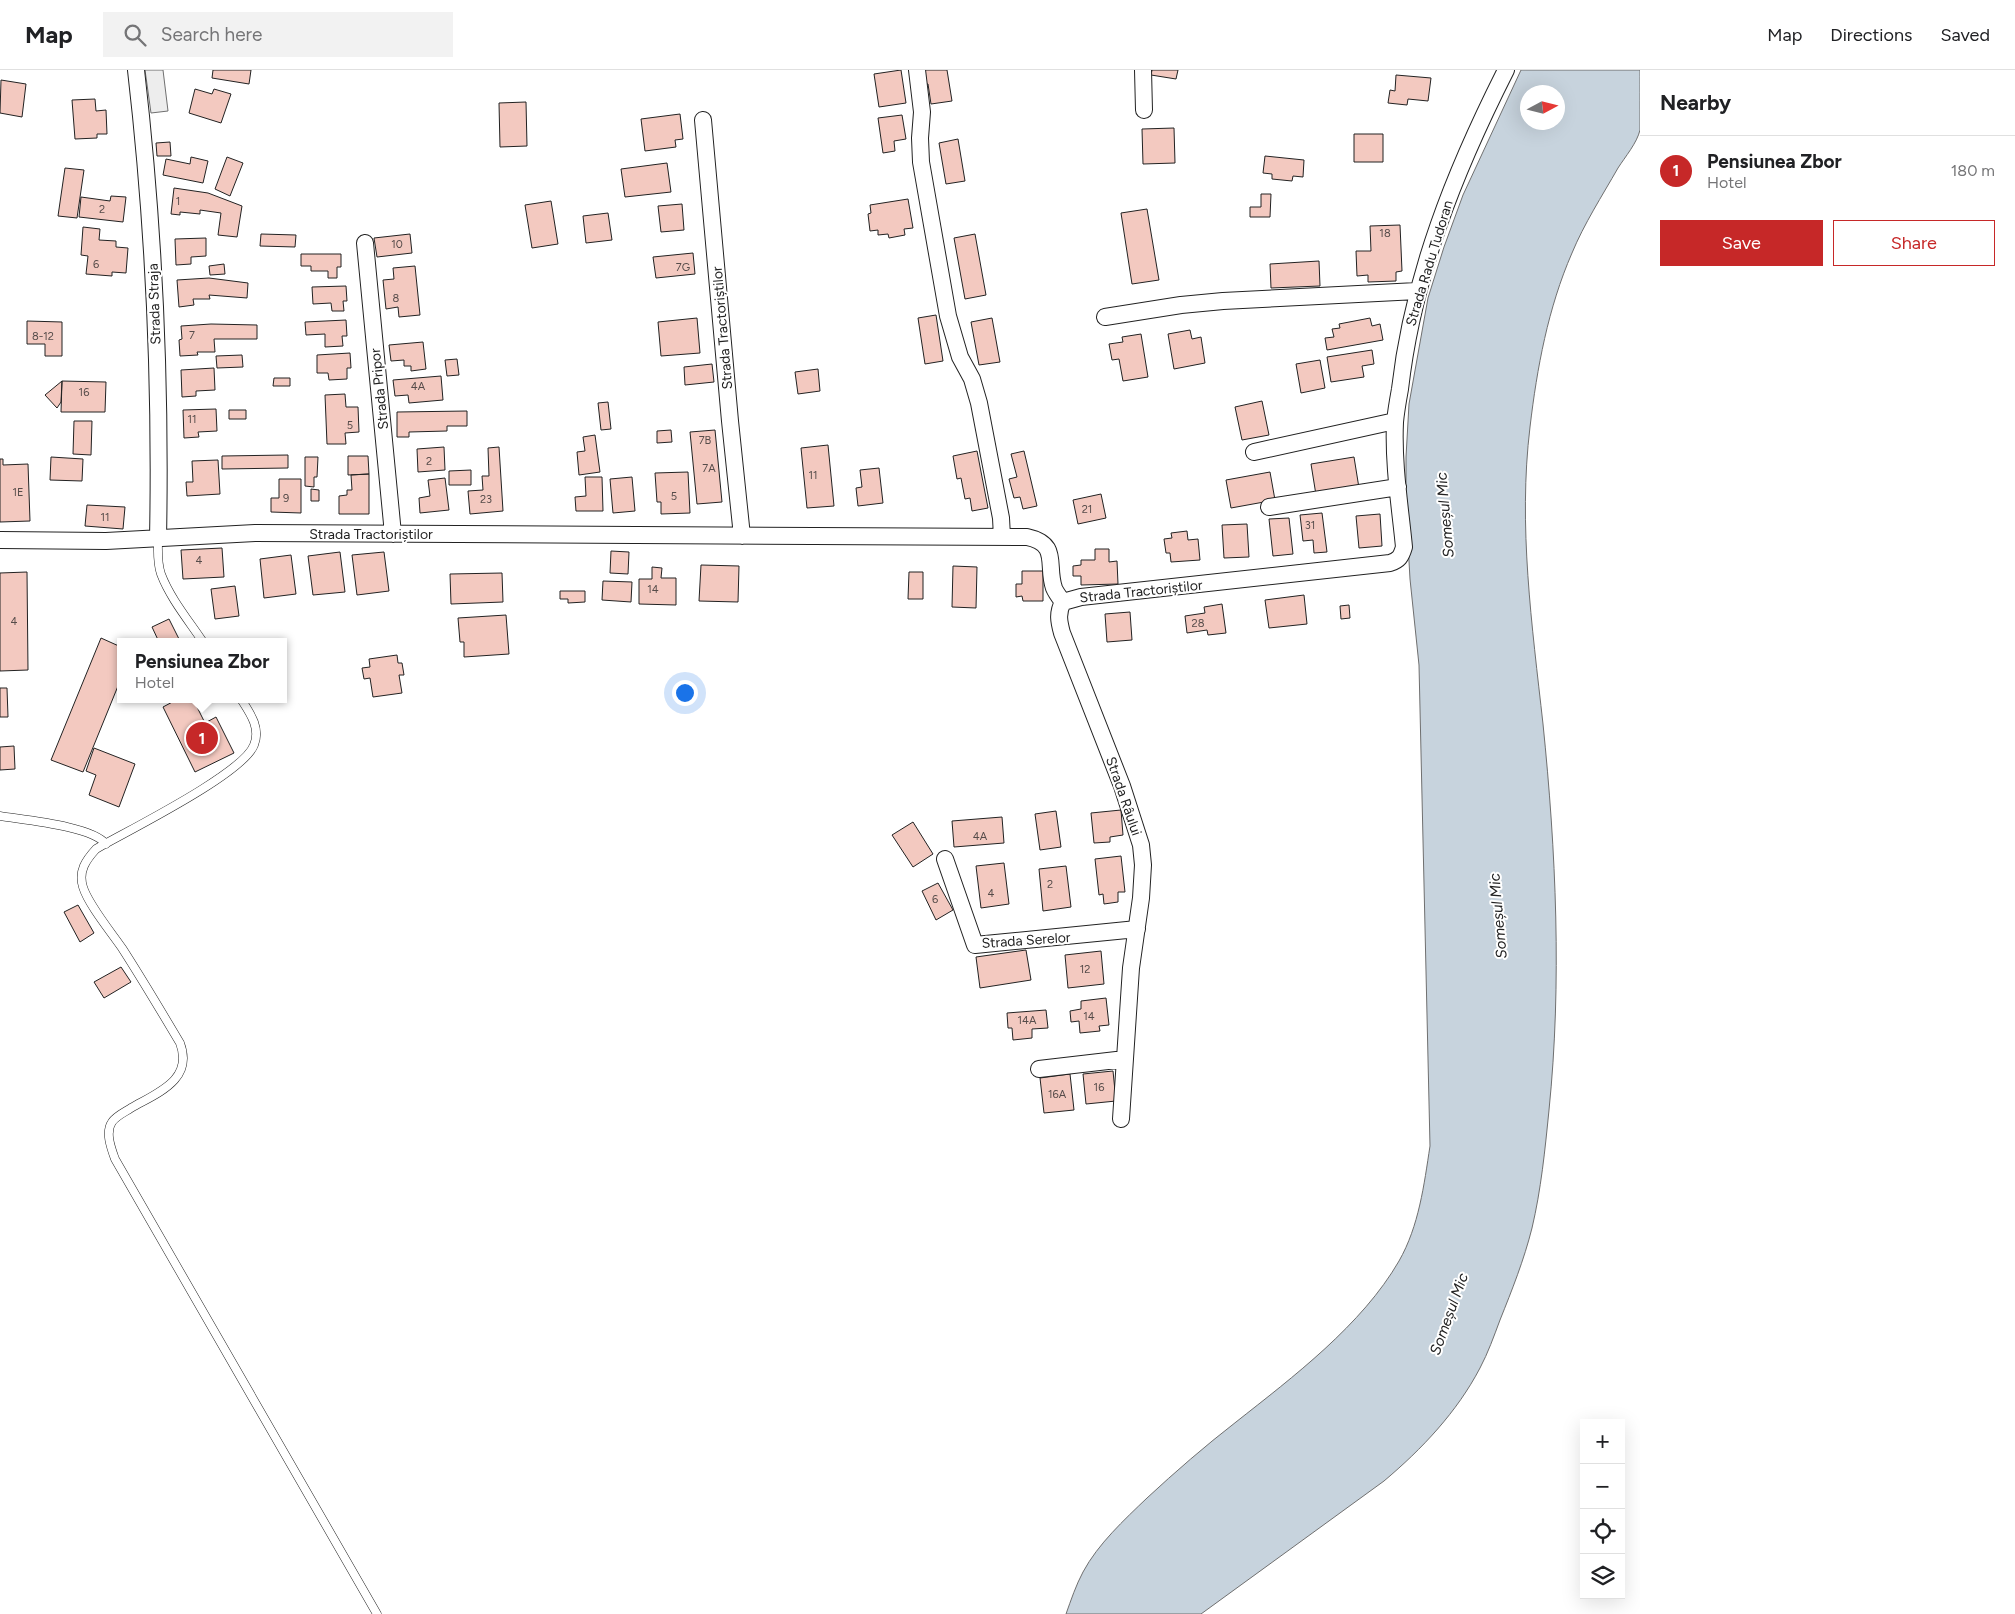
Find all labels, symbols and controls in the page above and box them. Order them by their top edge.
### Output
search box [103,12,453,57]
text: Map [25,20,73,49]
icon: search [121,21,149,49]
text: Search here [161,23,262,46]
text: Map [1767,24,1802,46]
text: Directions [1830,24,1912,46]
text: Saved [1940,24,1990,46]
north arrow [1520,85,1565,130]
text: Nearby [1660,90,1731,115]
text: Pensiunea Zbor [1707,150,1842,173]
text: 1 [1673,161,1679,180]
text: 180 m [1951,161,1995,180]
text: Hotel [1707,173,1747,192]
house number: 1 [176,195,180,208]
street label: Strada Radu Tudoran [1402,198,1457,328]
house number: 2 [99,203,105,216]
button: Save [1660,220,1823,266]
button: Share [1833,220,1995,266]
house number: 18 [1379,227,1391,240]
house number: 10 [391,238,403,251]
house number: 6 [93,258,99,271]
house number: 7G [676,261,690,274]
street label: Strada Straja [145,263,164,345]
street label: Strada Tractoriștilor [709,265,736,390]
house number: 8 [393,292,400,305]
house number: 7 [189,329,195,342]
house number: 8-12 [32,330,54,343]
street label: Strada Pripor [367,347,392,430]
house number: 4A [411,380,426,393]
house number: 16 [79,386,89,399]
house number: 11 [187,413,197,426]
house number: 5 [347,419,353,432]
house number: 7B [699,434,712,447]
house number: 2 [426,455,432,468]
house number: 7A [702,462,716,475]
house number: 11 [808,469,818,482]
water label: Someșul Mic [1432,472,1458,558]
house number: 1E [12,486,24,499]
house number: 5 [671,490,677,503]
house number: 9 [283,492,289,505]
house number: 23 [480,493,492,506]
house number: 21 [1082,503,1092,516]
house number: 11 [100,511,110,524]
house number: 31 [1305,519,1315,532]
street label: Strada Tractoriștilor [309,526,433,543]
house number: 4 [196,554,203,567]
street label: Strada Tractoriștilor [1079,577,1204,606]
house number: 14 [647,583,659,596]
house number: 4 [11,615,18,628]
house number: 28 [1192,617,1205,630]
popup [117,638,287,703]
text: Pensiunea Zbor [135,650,269,673]
text: Hotel [135,673,174,692]
your location [672,680,698,706]
pin: 1 [186,719,218,757]
street label: Strada Râului [1102,754,1145,838]
house number: 4A [973,830,988,843]
water label: Someșul Mic [1485,873,1511,959]
house number: 2 [1047,878,1053,891]
house number: 4 [988,887,995,900]
house number: 6 [932,893,938,906]
street label: Strada Serelor [981,929,1071,952]
house number: 12 [1080,963,1090,976]
house number: 14 [1083,1010,1095,1023]
house number: 14A [1018,1014,1037,1027]
house number: 16 [1094,1081,1104,1094]
house number: 16A [1048,1088,1067,1101]
water label: Someșul Mic [1426,1271,1472,1357]
map controls [1580,1419,1625,1599]
button: + [1580,1419,1625,1464]
button: − [1580,1464,1625,1509]
button: locate [1580,1509,1625,1554]
button: layers [1580,1554,1625,1599]

